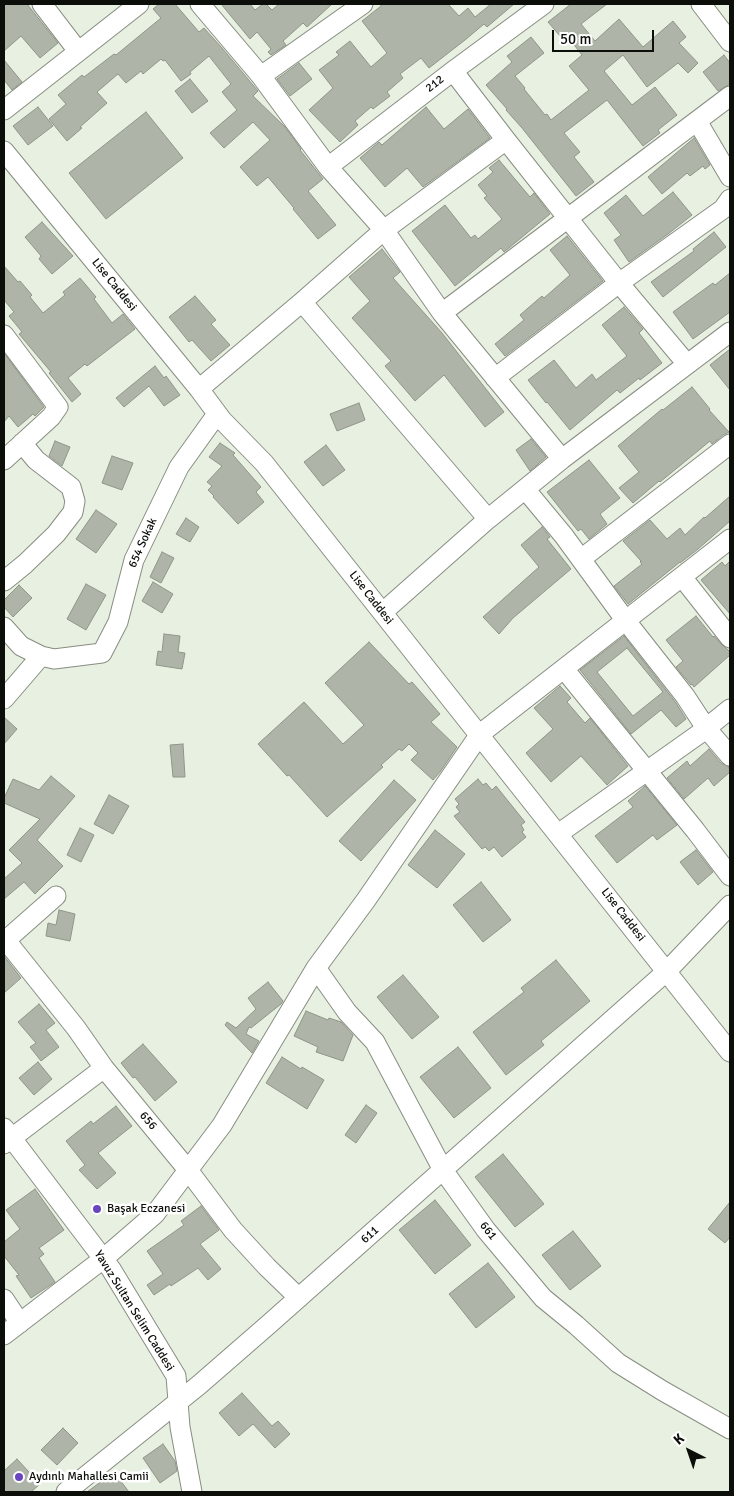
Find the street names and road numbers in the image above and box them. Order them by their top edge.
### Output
street label: 212 [423,72,447,96]
street label: Lise Caddesi [88,256,140,314]
street label: 654 Sokak [126,516,160,570]
street label: Lise Caddesi [346,568,396,628]
street label: Lise Caddesi [598,885,648,945]
street label: 656 [136,1109,160,1133]
street label: 661 [476,1219,500,1243]
street label: 611 [358,1223,382,1247]
street label: Yavuz Sultan Selim Caddesi [91,1248,177,1374]

